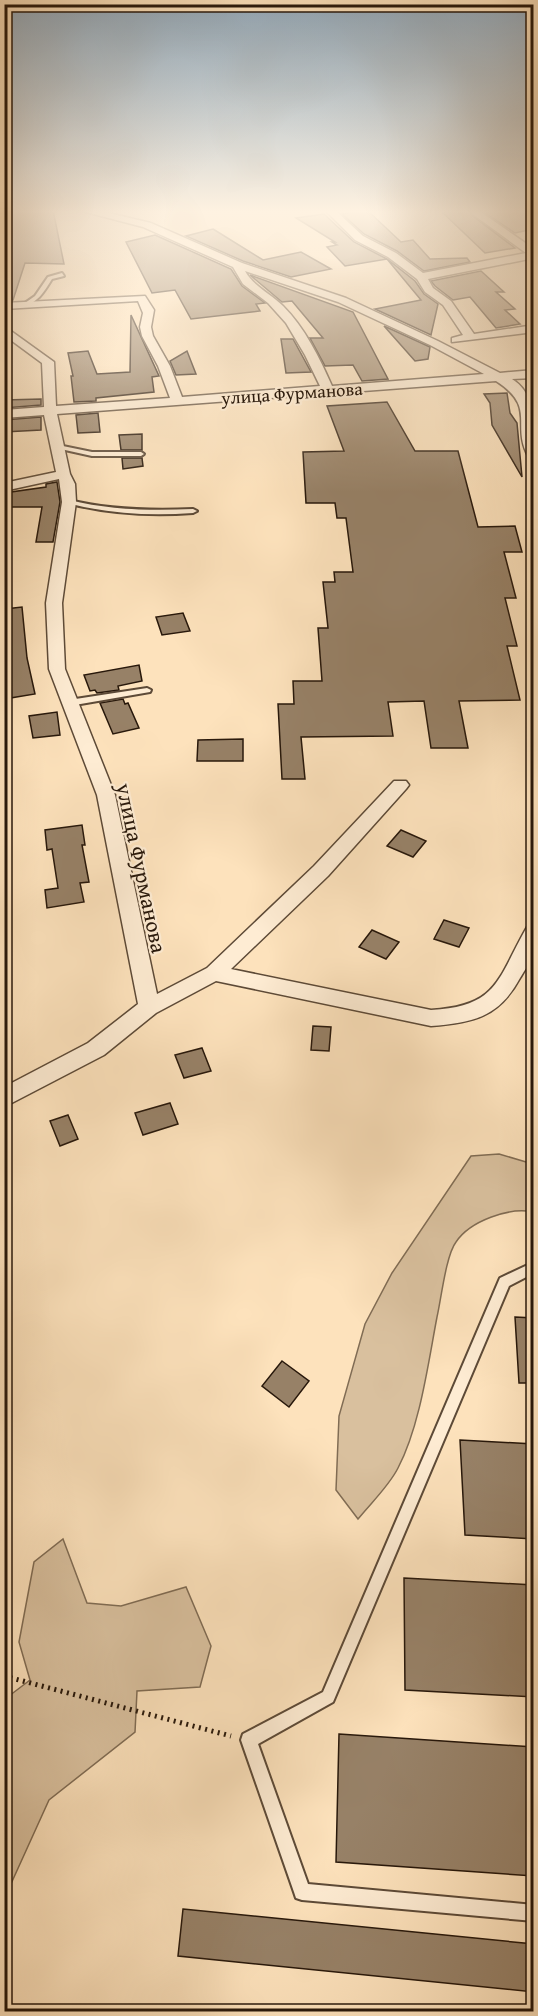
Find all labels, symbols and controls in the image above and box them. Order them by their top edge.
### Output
street label: улица Фурманова [219,375,364,411]
street label: улица Фурманова [108,779,176,956]

